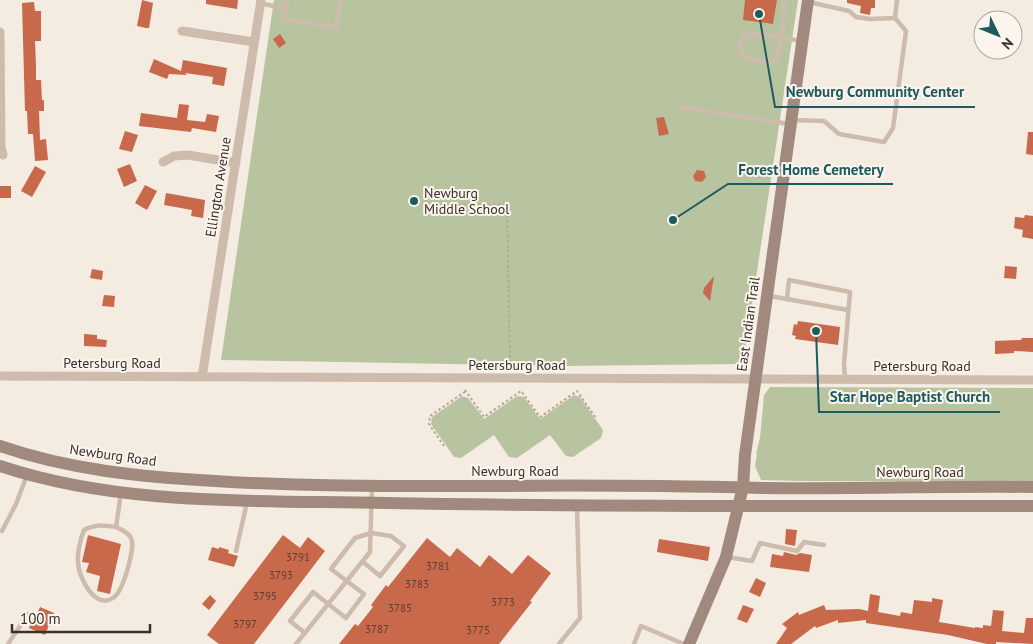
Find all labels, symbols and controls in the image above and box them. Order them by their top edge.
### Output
north arrow [973,10,1023,60]
text: N [998,34,1017,53]
callout: Newburg Community Center [775,77,975,107]
text: Newburg Community Center [786,82,965,101]
street label: Ellington Avenue [201,136,235,238]
callout: Forest Home Cemetery [728,154,893,184]
text: Forest Home Cemetery [738,160,885,179]
place label: Newburg Middle School [424,184,509,218]
marker: Newburg Middle School [408,195,420,207]
street label: East Indian Trail [732,275,764,373]
street label: Petersburg Road [63,354,161,372]
street label: Petersburg Road [468,356,566,374]
street label: Petersburg Road [873,357,971,375]
callout: Star Hope Baptist Church [819,382,1000,412]
text: Star Hope Baptist Church [830,387,990,406]
street label: Newburg Road [68,440,158,470]
street label: Newburg Road [471,462,559,480]
street label: Newburg Road [876,463,964,481]
house number: 3791 [286,550,310,564]
house number: 3781 [426,559,450,573]
house number: 3793 [269,568,293,582]
house number: 3783 [405,577,429,591]
house number: 3795 [253,589,277,603]
house number: 3773 [491,595,515,609]
house number: 3785 [388,601,412,615]
scale bar [12,602,150,634]
text: 100 m [20,609,61,628]
house number: 3797 [233,617,257,631]
house number: 3787 [365,622,389,636]
house number: 3775 [466,623,490,637]

